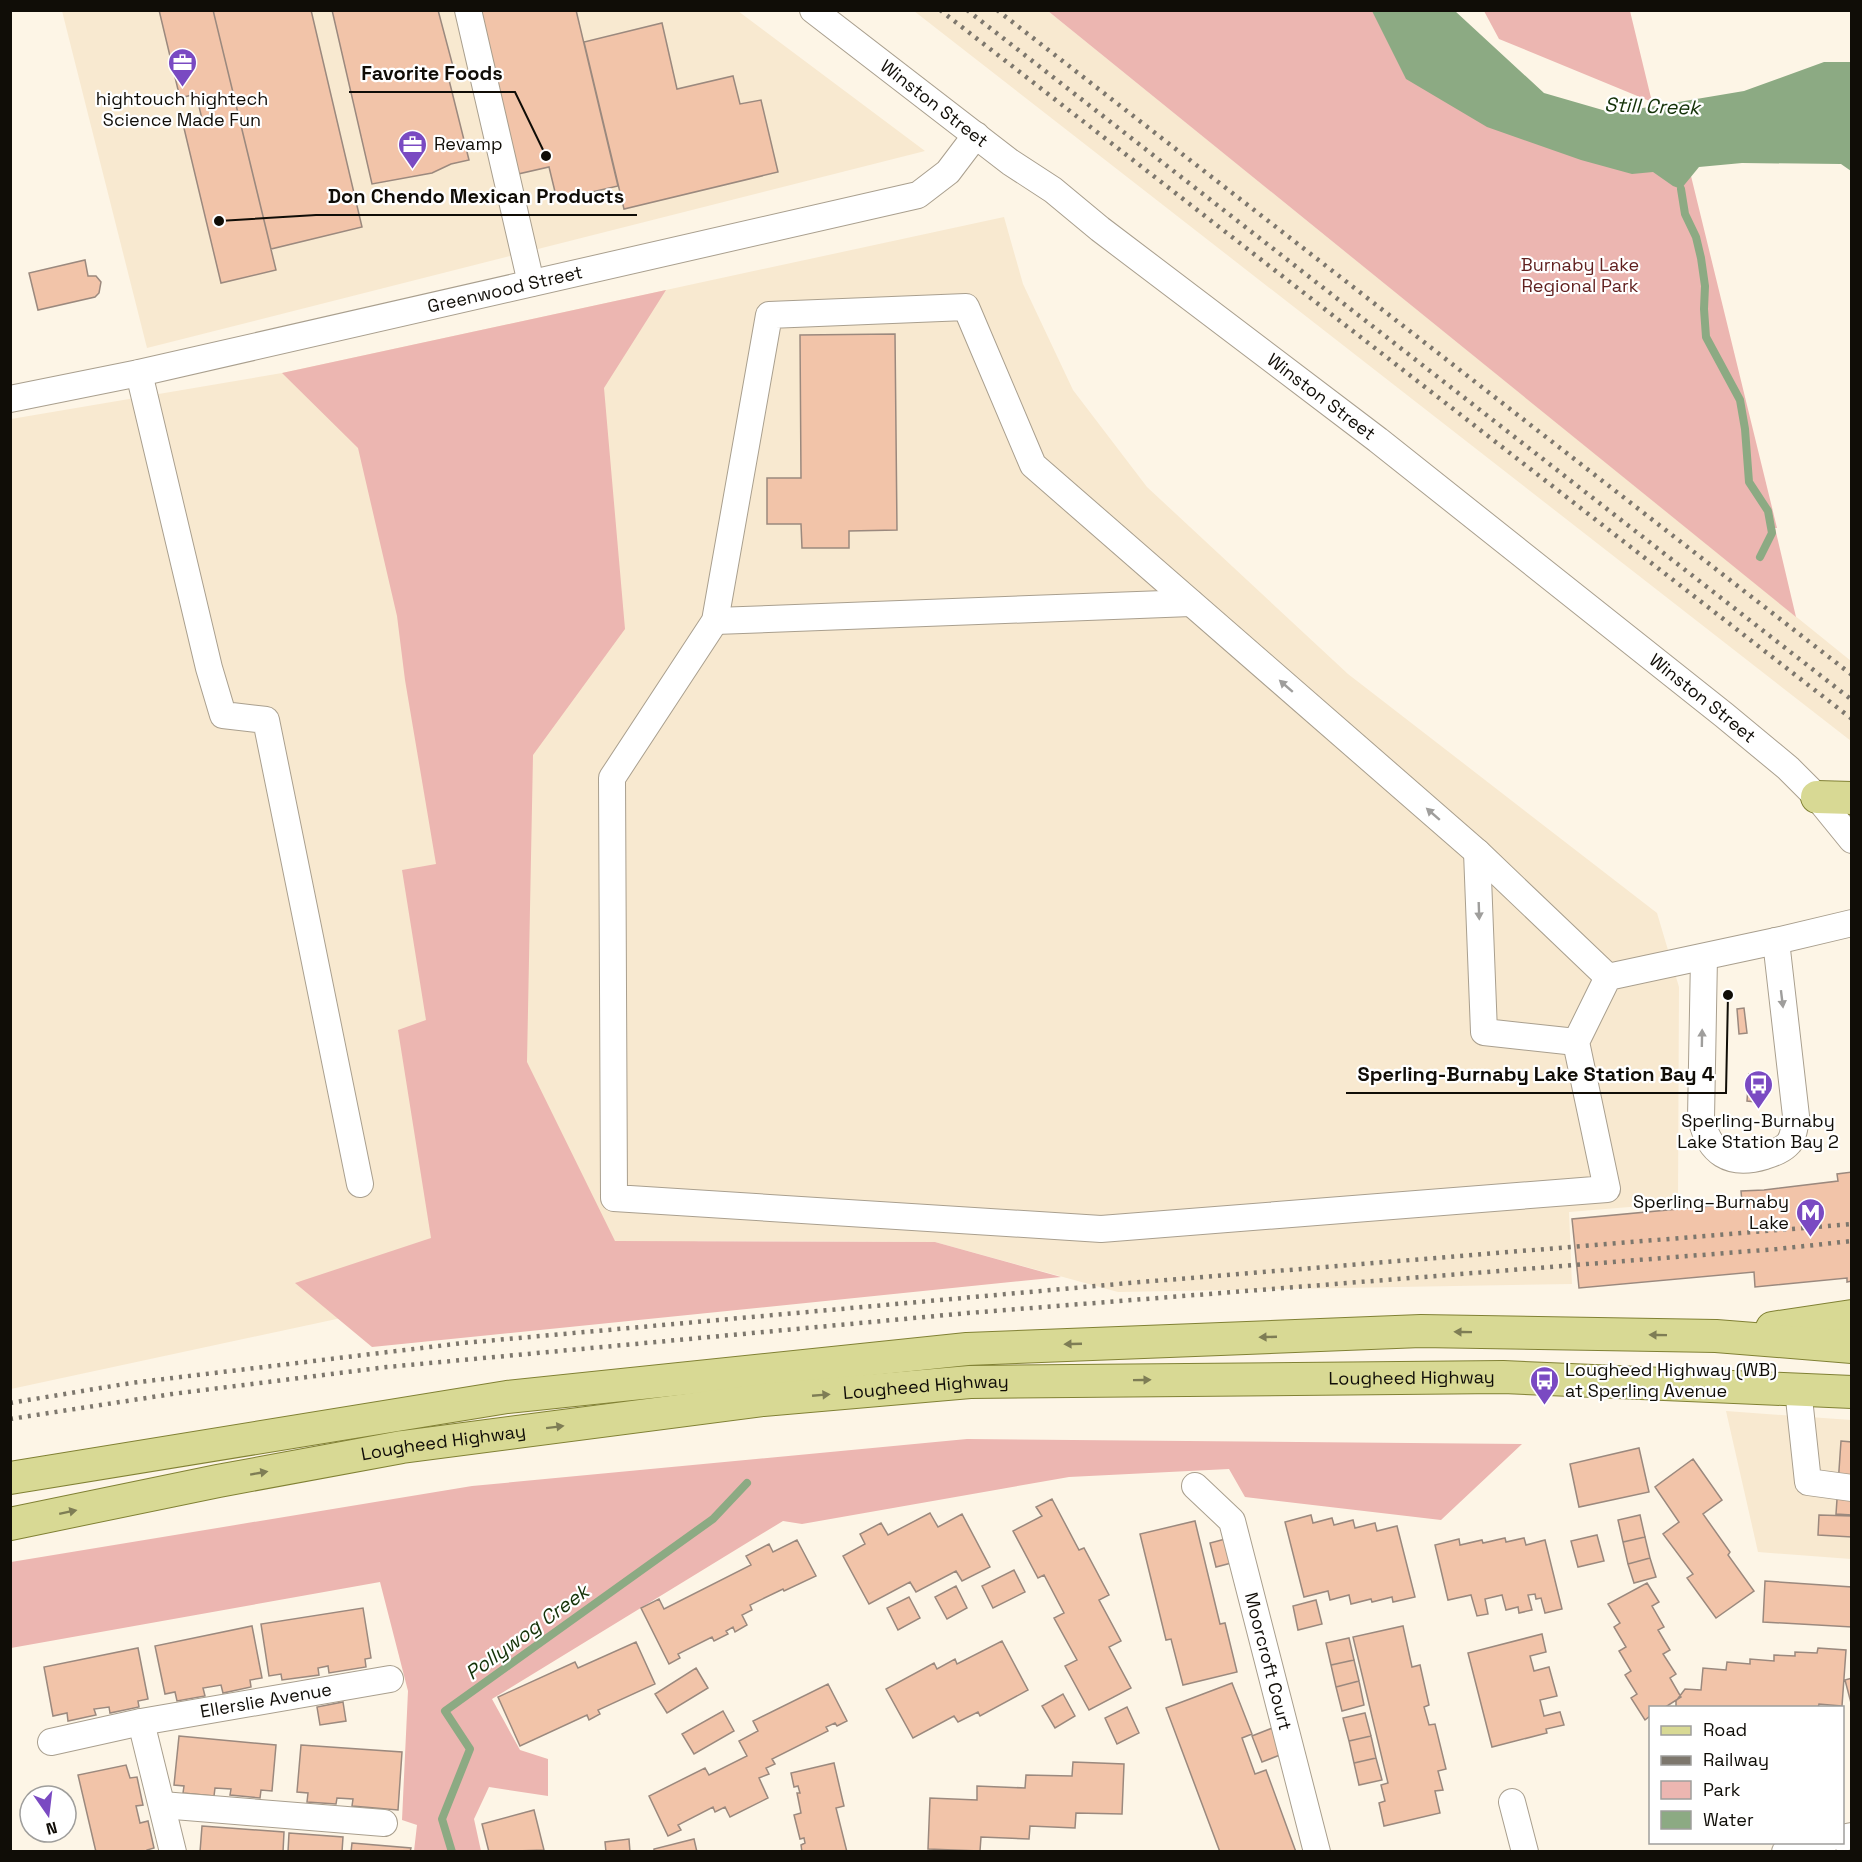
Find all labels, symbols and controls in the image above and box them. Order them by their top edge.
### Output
office icon: hightouch hightech Science Made Fun [166,46,198,88]
callout: Favorite Foods [349,54,515,92]
street label: Winston Street [876,54,993,152]
text: Favorite Foods [361,60,503,86]
place label: hightouch hightech Science Made Fun [96,87,268,131]
water label: Still Creek [1604,91,1703,121]
office icon: Revamp [397,128,429,170]
place label: Revamp [434,132,503,155]
callout: Don Chendo Mexican Products [316,177,637,215]
text: Don Chendo Mexican Products [328,183,624,209]
park label: Burnaby Lake Regional Park [1521,253,1639,297]
street label: Greenwood Street [425,260,585,318]
street label: Winston Street [1263,348,1380,445]
street label: Winston Street [1645,648,1761,748]
one-way arrow [1279,680,1294,693]
one-way arrow [1426,808,1441,821]
one-way arrow [1475,901,1484,920]
one-way arrow [1777,990,1786,1009]
one-way arrow [1697,1028,1707,1047]
callout: Sperling-Burnaby Lake Station Bay 4 [1346,1055,1726,1093]
text: Sperling-Burnaby Lake Station Bay 4 [1358,1061,1715,1087]
bus stop icon: Sperling-Burnaby Lake Station Bay 2 [1742,1068,1774,1110]
place label: Sperling-Burnaby Lake Station Bay 2 [1677,1109,1839,1153]
place label: Sperling–Burnaby Lake [1633,1190,1789,1234]
metro station icon: Sperling–Burnaby Lake [1794,1196,1826,1238]
one-way arrow [1453,1327,1472,1337]
one-way arrow [1648,1330,1667,1340]
one-way arrow [1258,1332,1277,1342]
one-way arrow [1064,1340,1083,1349]
place label: Lougheed Highway (WB) at Sperling Avenue [1565,1358,1777,1402]
bus stop icon: Lougheed Highway (WB) at Sperling Avenue [1528,1364,1560,1406]
street label: Lougheed Highway [1328,1365,1495,1390]
street label: Lougheed Highway [842,1370,1009,1404]
one-way arrow [1132,1375,1151,1385]
one-way arrow [812,1390,831,1400]
street label: Lougheed Highway [359,1419,527,1465]
one-way arrow [546,1422,565,1431]
one-way arrow [250,1468,269,1477]
one-way arrow [59,1507,78,1516]
water label: Pollywog Creek [460,1577,596,1686]
street label: Moorcroft Court [1240,1590,1297,1733]
street label: Ellerslie Avenue [198,1677,333,1723]
legend [1649,1706,1844,1844]
text: Road [1703,1718,1747,1741]
text: Railway [1703,1748,1769,1771]
text: Park [1703,1778,1741,1801]
north arrow [18,1784,78,1844]
text: Water [1703,1808,1754,1831]
text: N [44,1817,59,1840]

